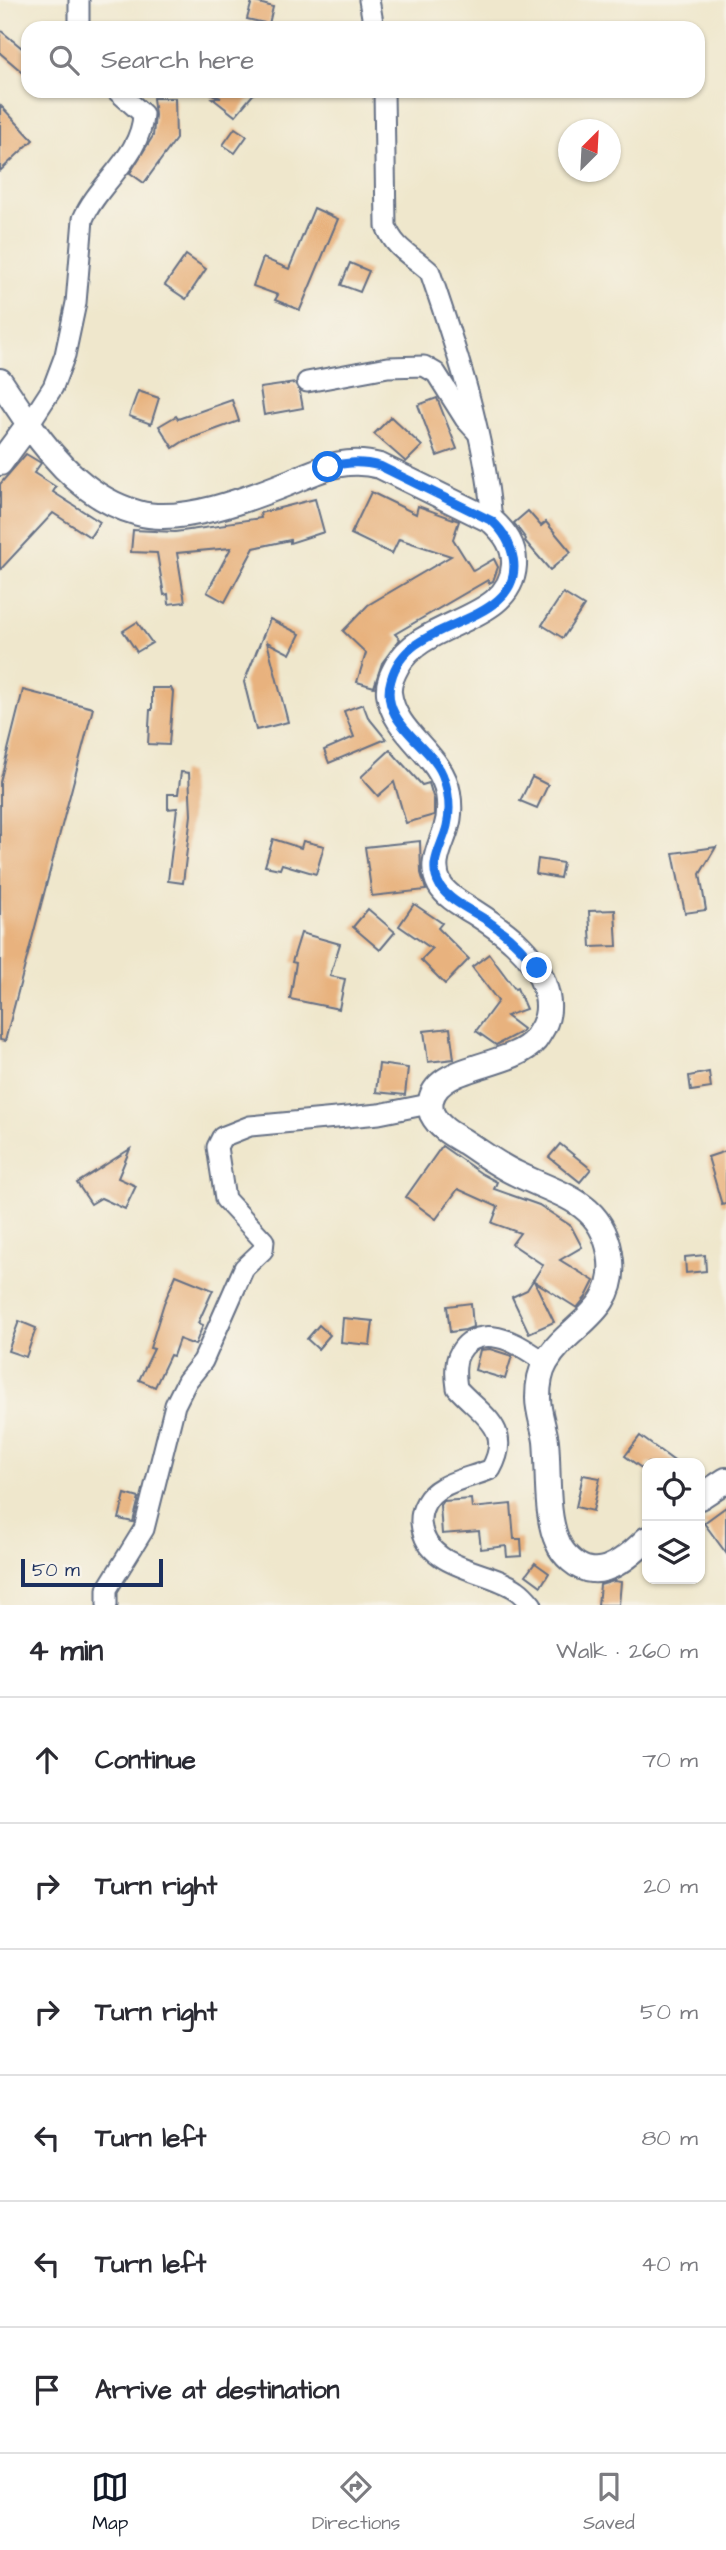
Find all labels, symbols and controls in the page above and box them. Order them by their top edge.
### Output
search box [21,21,705,98]
icon: search [45,41,83,79]
text: Search here [101,42,254,78]
north arrow [558,119,621,182]
route start [312,451,343,482]
route end [521,952,552,983]
map controls [642,1458,705,1584]
button: locate [642,1458,705,1521]
button: layers [642,1521,705,1584]
scale bar [21,1556,163,1588]
text: 50 m [32,1557,80,1584]
text: 4 min [28,1630,103,1672]
text: Walk · 260 m [556,1635,698,1667]
icon: ahead [28,1741,66,1779]
text: Continue [95,1742,196,1778]
text: 70 m [642,1744,698,1776]
icon: right [28,1867,66,1905]
text: Turn right [95,1868,217,1904]
text: 20 m [643,1870,698,1902]
icon: right [28,1993,66,2031]
text: Turn right [95,1994,217,2030]
text: 50 m [640,1996,698,2028]
icon: left [28,2119,66,2157]
text: Turn left [95,2120,206,2156]
text: 80 m [641,2122,698,2154]
icon: left [28,2245,66,2283]
text: Turn left [95,2246,206,2282]
text: 40 m [641,2248,698,2280]
icon: arrive [28,2371,66,2409]
text: Arrive at destination [95,2372,340,2408]
tab: Map [91,2468,129,2537]
tab: Directions [312,2468,400,2537]
tab: Saved [583,2468,635,2537]

